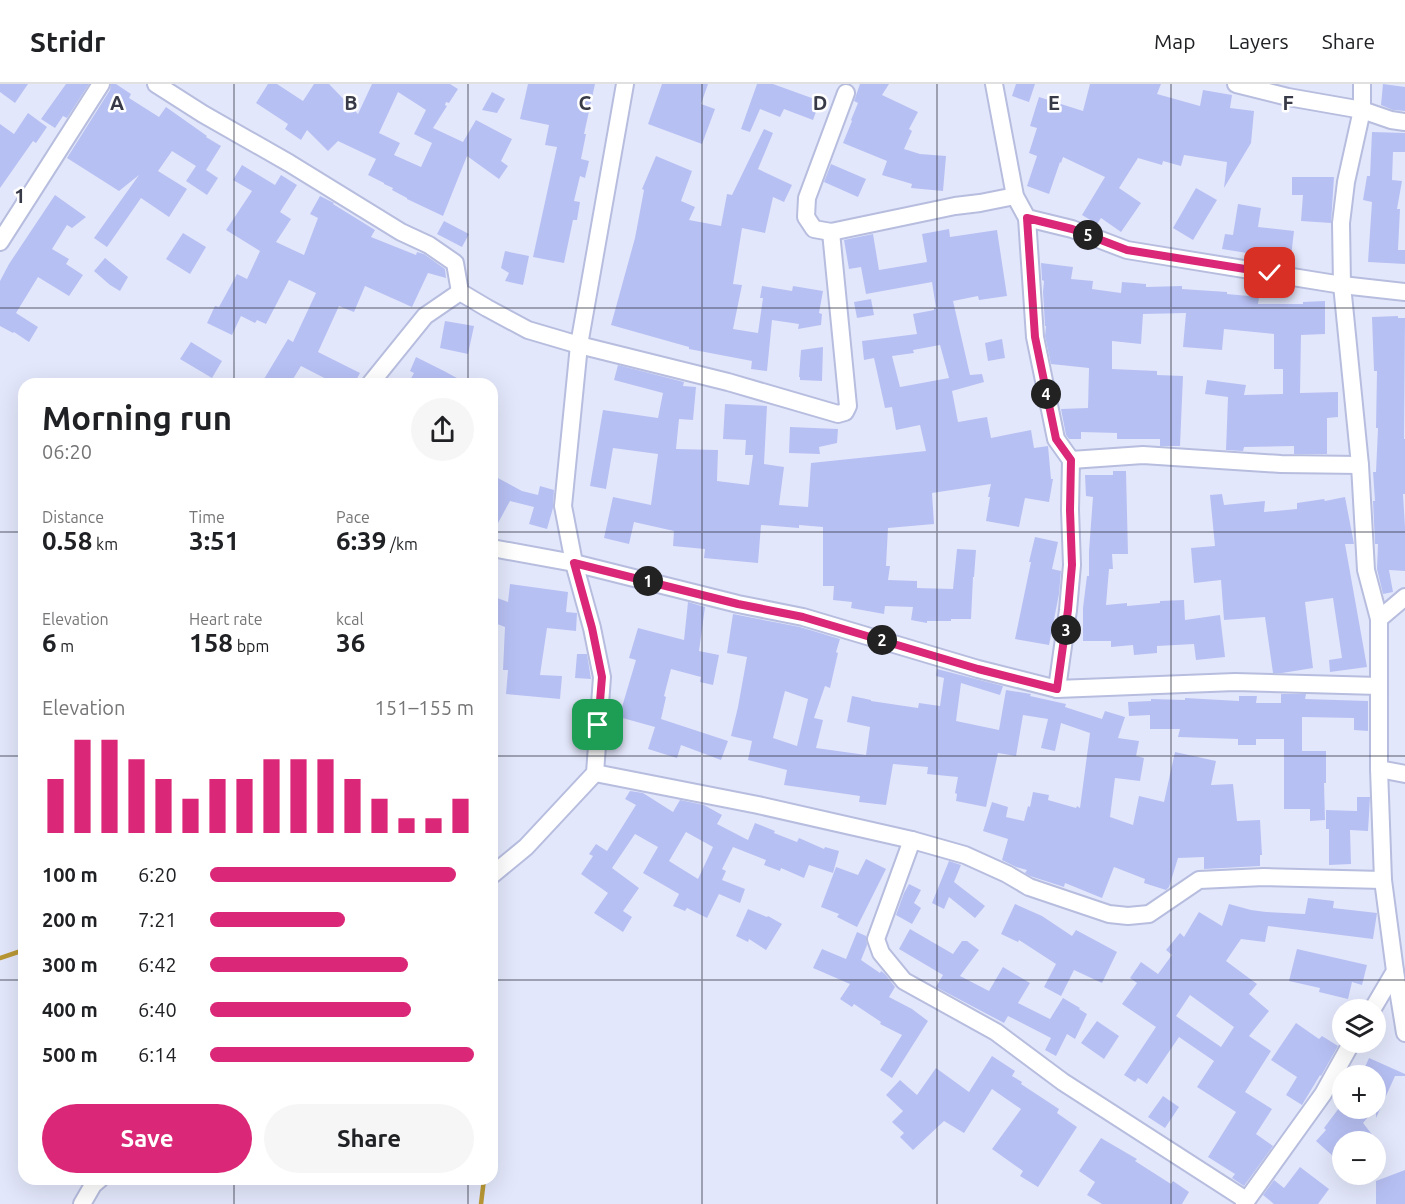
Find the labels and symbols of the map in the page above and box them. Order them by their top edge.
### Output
text: A [110,91,124,114]
text: B [344,91,358,114]
text: C [579,91,592,114]
text: D [813,91,827,114]
text: E [1048,91,1060,114]
text: F [1282,91,1294,114]
text: 1 [14,184,26,207]
pin: 5 [1073,220,1103,250]
pin [1244,247,1295,298]
pin: 4 [1031,379,1061,409]
pin: 1 [633,566,663,596]
pin: 3 [1051,615,1081,645]
pin: 2 [867,625,897,655]
pin [572,699,623,750]

